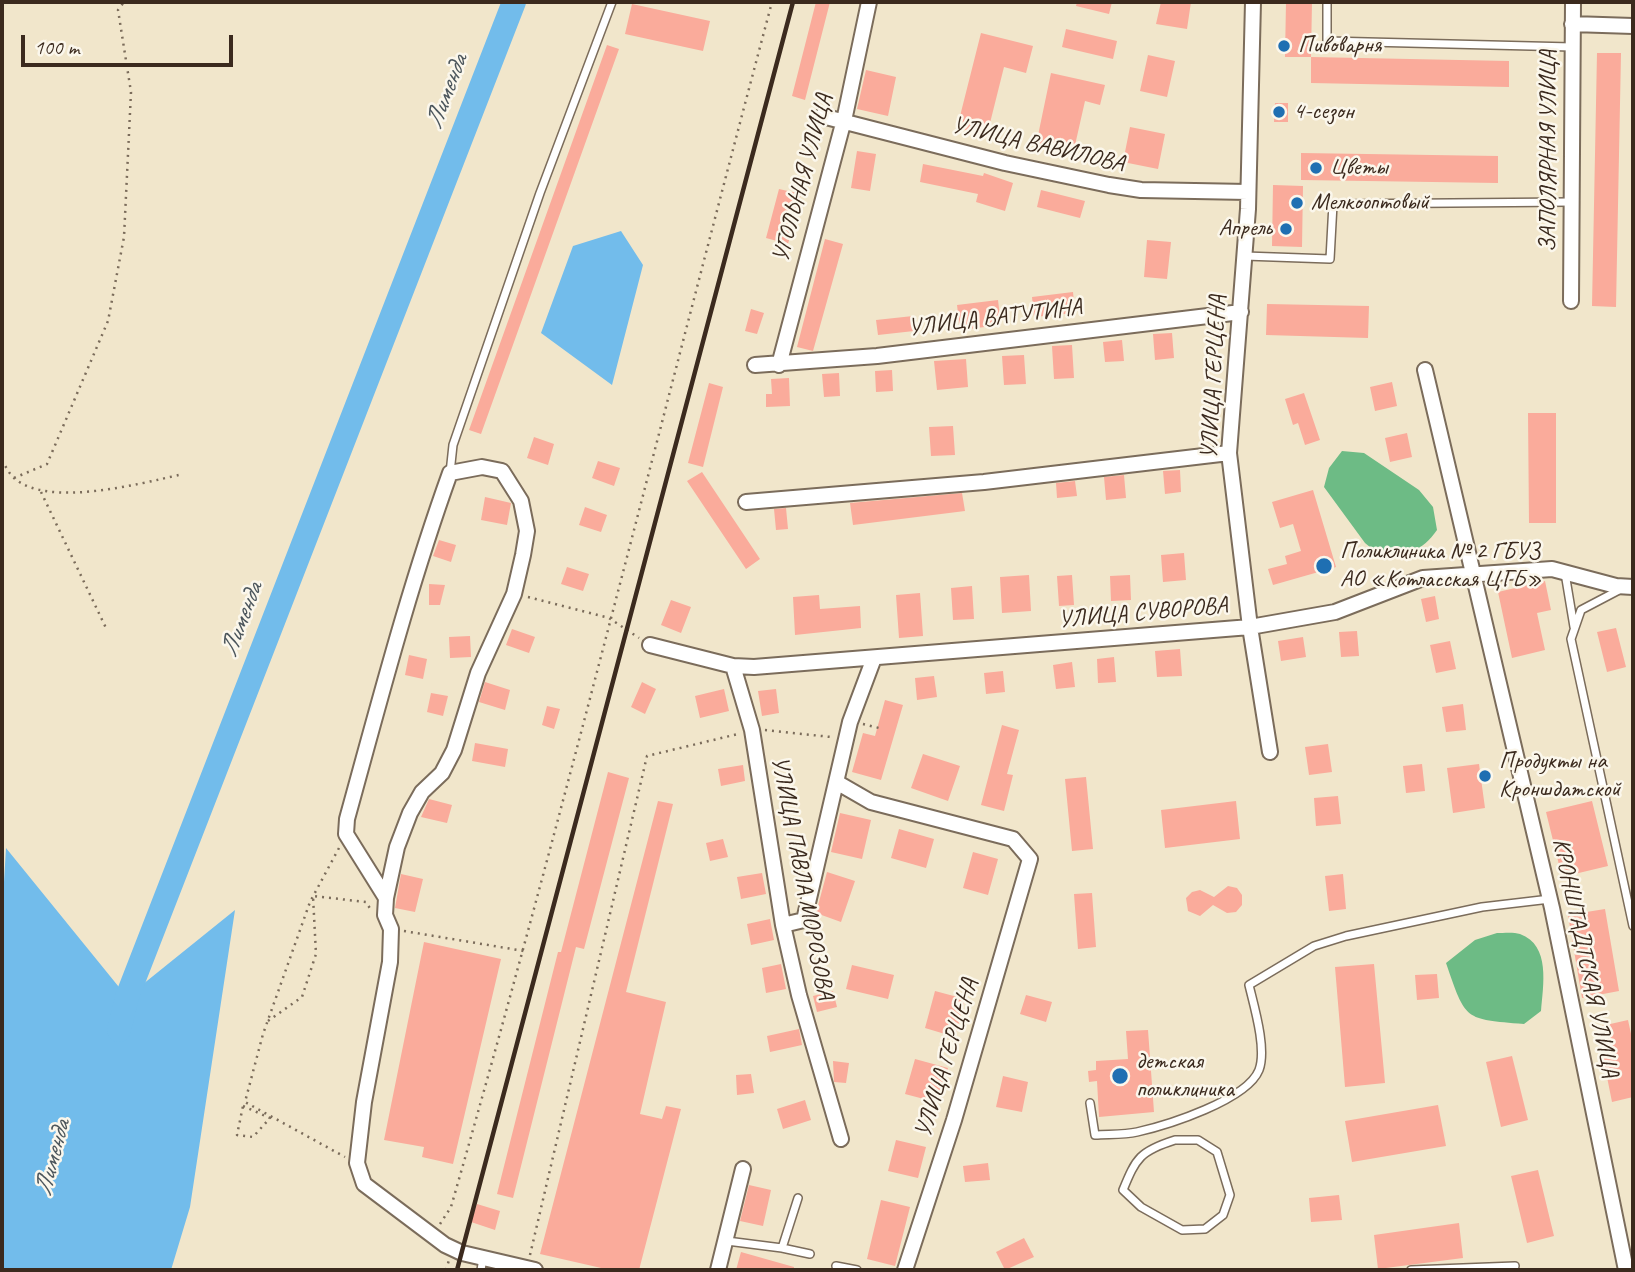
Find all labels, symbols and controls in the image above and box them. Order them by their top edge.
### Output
scale bar [24,21,236,65]
place label: Пивоварня [1298,32,1382,60]
text: 100 m [34,34,79,60]
marker: Пивоварня [1276,38,1292,54]
water label: Лименда [419,50,475,134]
street label: ЗАПОЛЯРНАЯ УЛИЦА [1535,50,1563,252]
street label: УГОЛЬНАЯ УЛИЦА [767,91,839,265]
place label: 4-сезон [1293,98,1354,126]
marker: 4-сезон [1271,104,1287,120]
street label: УЛИЦА ВАВИЛОВА [949,111,1127,179]
place label: Цветы [1330,154,1388,182]
marker: Цветы [1308,160,1324,176]
place label: Мелкооптовый [1311,189,1429,217]
marker: Мелкооптовый [1289,195,1305,211]
place label: Апрель [1218,215,1272,243]
marker: Апрель [1278,221,1294,237]
street label: УЛИЦА ВАТУТИНА [907,293,1083,343]
street label: УЛИЦА ГЕРЦЕНА [1195,294,1233,460]
place label: Поликлиника № 2 ГБУЗ АО «Котласская ЦГБ» [1340,538,1542,594]
marker: Поликлиника № 2 ГБУЗ АО «Котласская ЦГБ» [1314,556,1334,576]
water label: Лименда [214,578,270,662]
street label: УЛИЦА СУВОРОВА [1057,591,1229,635]
place label: Продукты на Кроншдатской [1499,748,1620,804]
street label: УЛИЦА ПАВЛА МОРОЗОВА [764,754,840,1002]
marker: Продукты на Кроншдатской [1477,768,1493,784]
street label: КРОНШТАДТСКАЯ УЛИЦА [1546,836,1624,1080]
street label: УЛИЦА ГЕРЦЕНА [909,975,985,1141]
place label: детская поликлиника [1136,1048,1234,1104]
marker: детская поликлиника [1110,1066,1130,1086]
water label: Лименда [28,1117,78,1199]

